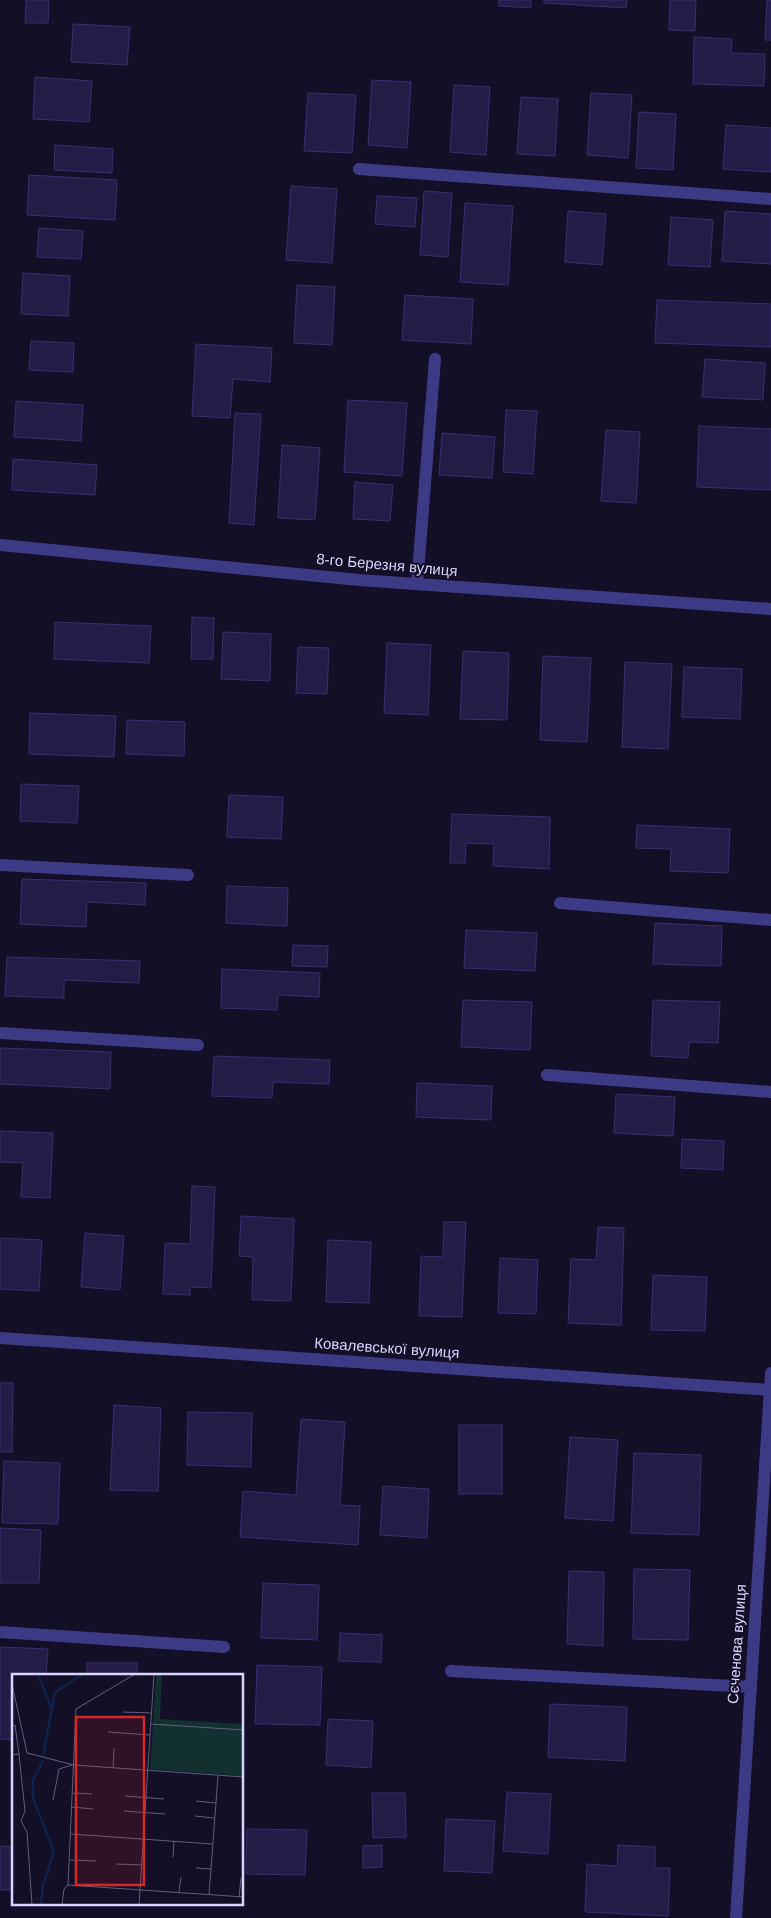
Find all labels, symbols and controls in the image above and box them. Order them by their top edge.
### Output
street label: 8-го Березня вулиця [316,550,458,579]
street label: Ковалевської вулиця [314,1334,460,1361]
street label: Сєченова вулиця [724,1583,749,1705]
inset map [12,1674,244,1906]

